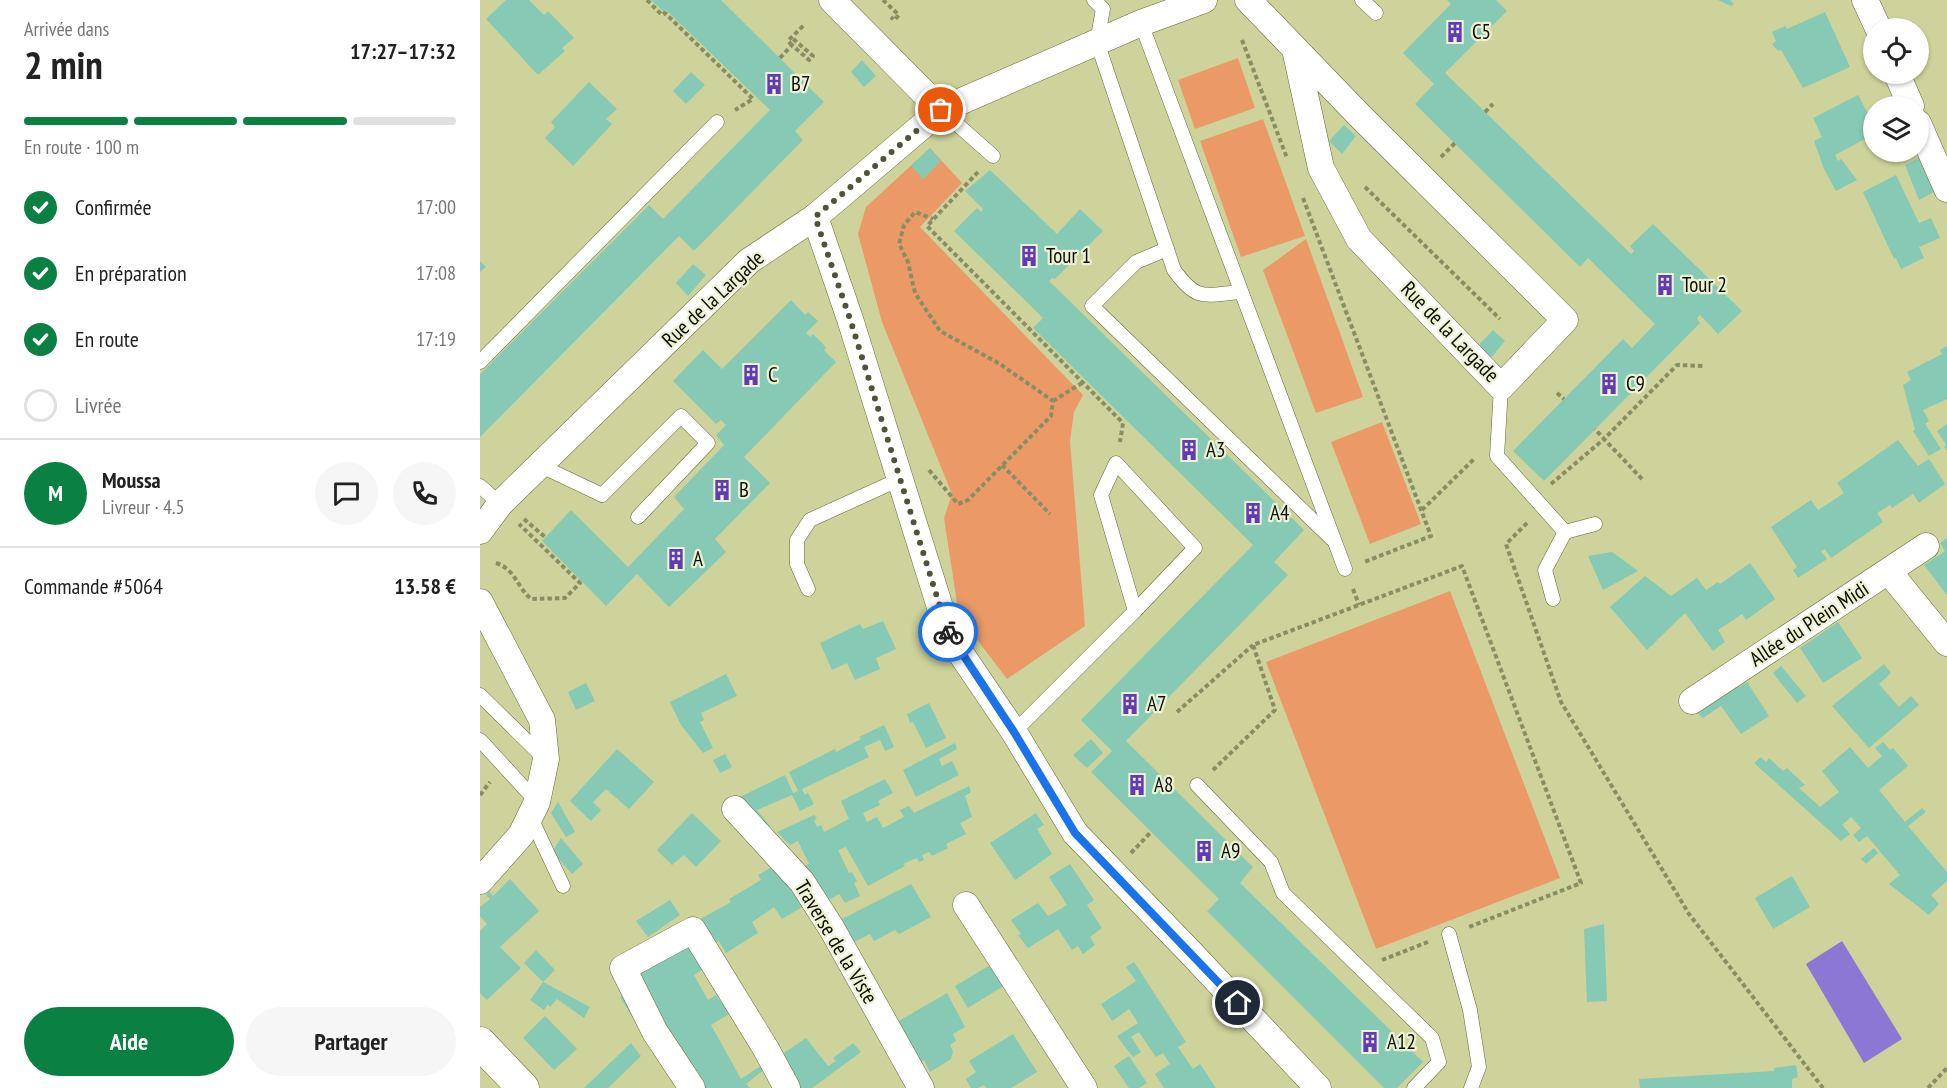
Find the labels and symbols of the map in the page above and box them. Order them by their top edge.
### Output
place label: C5 [1472,18,1491,45]
building icon: C5 [1443,20,1467,44]
place label: B7 [791,70,810,97]
building icon: B7 [762,72,786,96]
pin [915,84,966,135]
place label: Tour 1 [1046,242,1091,269]
street label: Rue de la Largade [656,244,769,353]
building icon: Tour 1 [1017,244,1041,268]
place label: Tour 2 [1682,271,1727,298]
building icon: Tour 2 [1653,273,1677,297]
street label: Rue de la Largade [1395,275,1505,388]
place label: C [768,361,778,388]
building icon: C [739,363,763,387]
place label: C9 [1626,370,1645,397]
building icon: C9 [1597,372,1621,396]
place label: A3 [1206,436,1225,463]
building icon: A3 [1177,438,1201,462]
place label: B [739,476,749,503]
building icon: B [710,478,734,502]
place label: A4 [1270,499,1290,526]
building icon: A4 [1241,501,1265,525]
place label: A [693,545,703,572]
building icon: A [664,547,688,571]
street label: Allée du Plein Midi [1744,575,1873,672]
courier [918,602,978,662]
place label: A7 [1147,690,1166,717]
building icon: A7 [1118,692,1142,716]
place label: A8 [1154,771,1173,798]
building icon: A8 [1125,773,1149,797]
place label: A9 [1221,837,1240,864]
building icon: A9 [1192,839,1216,863]
street label: Traverse de la Viste [789,875,884,1009]
pin [1212,977,1263,1028]
place label: A12 [1387,1028,1416,1055]
building icon: A12 [1358,1030,1382,1054]

